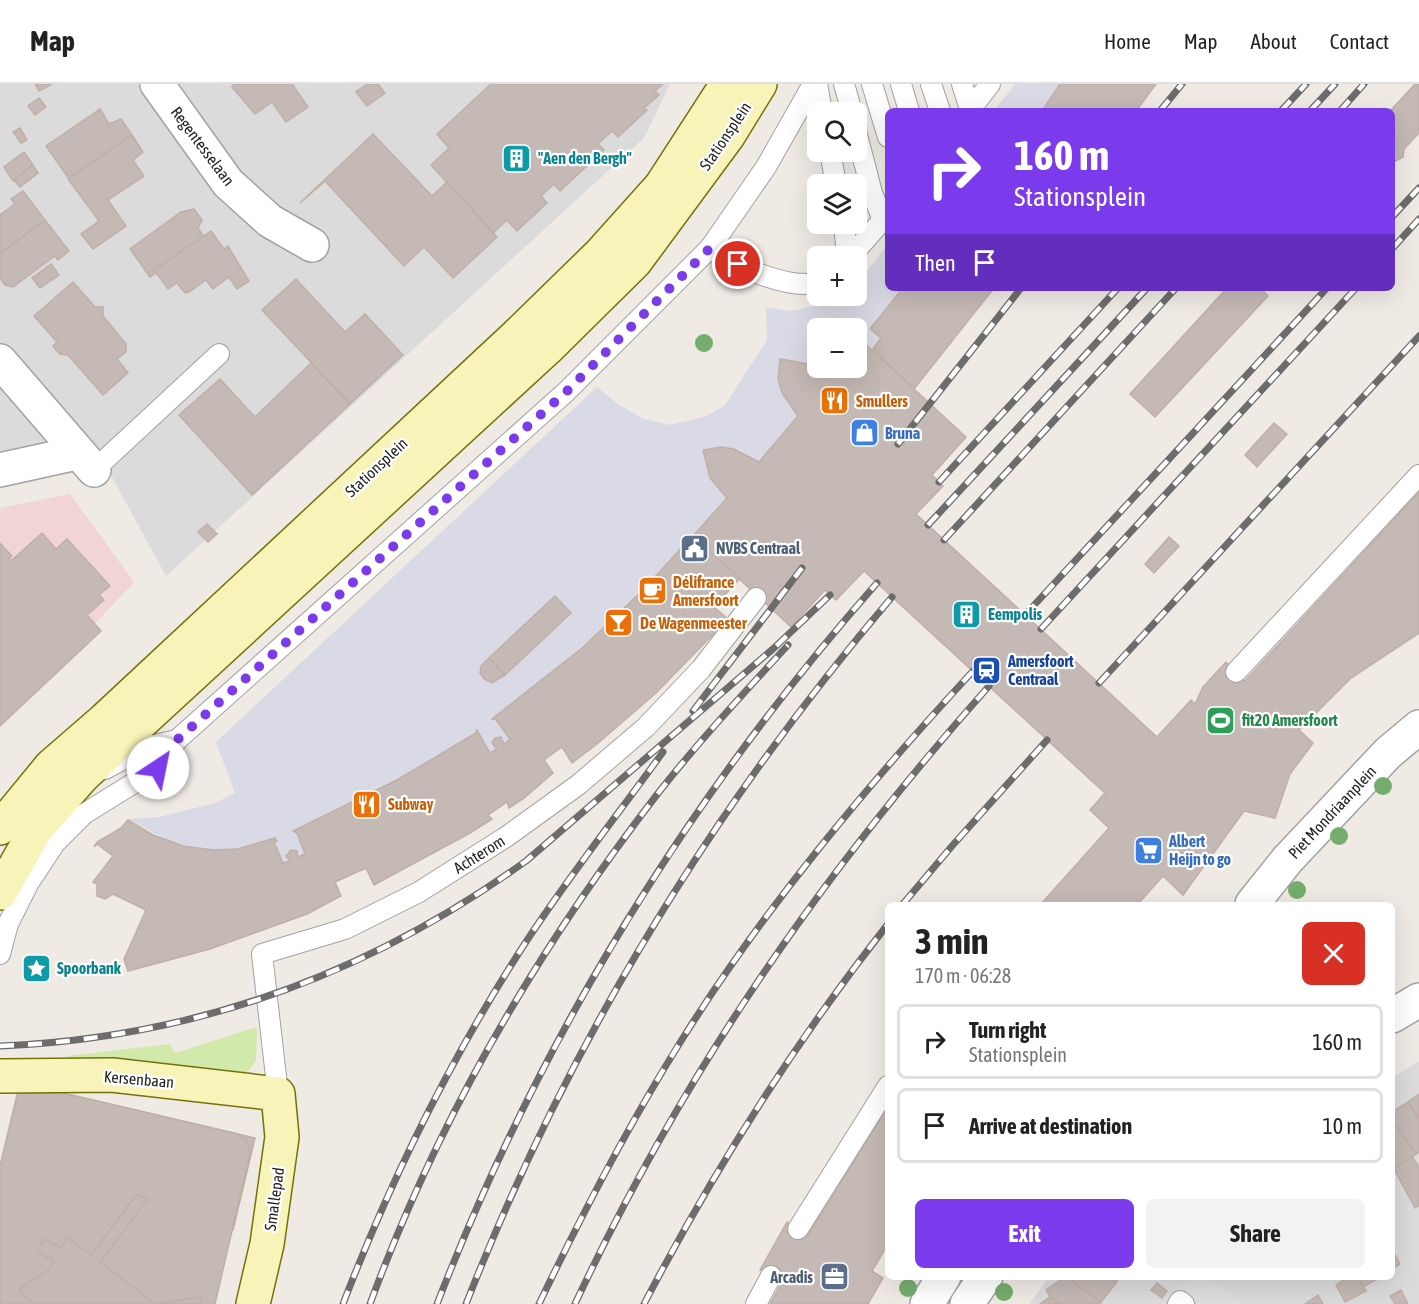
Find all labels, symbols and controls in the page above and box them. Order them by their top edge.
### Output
text: Map [30,25,75,57]
text: Home [1104,29,1151,53]
text: Map [1184,29,1218,53]
text: About [1251,29,1297,53]
text: Contact [1330,29,1389,53]
street label: Stationsplein [696,98,755,174]
map controls [807,102,867,378]
button: search [807,102,867,162]
street label: Regentesselaan [167,103,238,190]
text: 160 m [1014,131,1109,179]
icon: right [915,132,993,210]
building icon: "Aen den Bergh" [501,142,533,174]
place label: "Aen den Bergh" [538,149,632,167]
button: layers [807,174,867,234]
text: Stationsplein [1014,181,1146,212]
pin [712,238,763,289]
button: + [807,246,867,306]
icon: arrive [968,246,1001,279]
icon: arrive [721,247,754,280]
text: Then [915,250,956,276]
button: − [807,318,867,378]
restaurant icon: Smullers [819,385,851,417]
place label: Smullers [856,392,908,410]
shop icon: Bruna [848,417,880,449]
place label: Bruna [885,424,920,442]
street label: Stationsplein [341,434,411,501]
public building icon: NVBS Centraal [679,532,711,564]
place label: NVBS Centraal [716,539,801,557]
place label: Délifrance Amersfoort [672,573,739,609]
cafe icon: Délifrance Amersfoort [636,575,668,607]
building icon: Eempolis [951,598,983,630]
place label: Eempolis [988,605,1043,623]
bar icon: De Wagenmeester [603,607,635,639]
place label: De Wagenmeester [640,614,747,632]
place label: Amersfoort Centraal [1007,652,1074,688]
station icon: Amersfoort Centraal [971,654,1003,686]
sports icon: fit20 Amersfoort [1205,704,1237,736]
place label: fit20 Amersfoort [1241,711,1338,729]
position arrow [126,736,190,800]
street label: Piet Mondriaanplein [1284,762,1380,863]
restaurant icon: Subway [351,788,383,820]
place label: Subway [388,795,434,813]
street label: Achterom [450,831,508,877]
place label: Albert Heijn to go [1168,832,1232,868]
supermarket icon: Albert Heijn to go [1132,834,1164,866]
text: 3 min [915,920,989,962]
button: close [1302,922,1365,985]
place icon: Spoorbank [20,952,52,984]
place label: Spoorbank [57,959,122,977]
text: 170 m · 06:28 [915,964,1011,987]
text: Turn right [969,1017,1046,1043]
icon: right [918,1025,951,1058]
text: 160 m [1312,1029,1362,1055]
text: Stationsplein [969,1043,1067,1066]
street label: Kersenbaan [103,1067,175,1091]
icon: arrive [918,1109,951,1142]
text: Arrive at destination [969,1113,1132,1139]
text: 10 m [1322,1113,1362,1139]
street label: Smallepad [261,1166,288,1232]
button: Exit [915,1199,1134,1268]
button: Share [1146,1199,1365,1268]
office icon: Arcadis [818,1261,850,1293]
place label: Arcadis [769,1268,813,1286]

